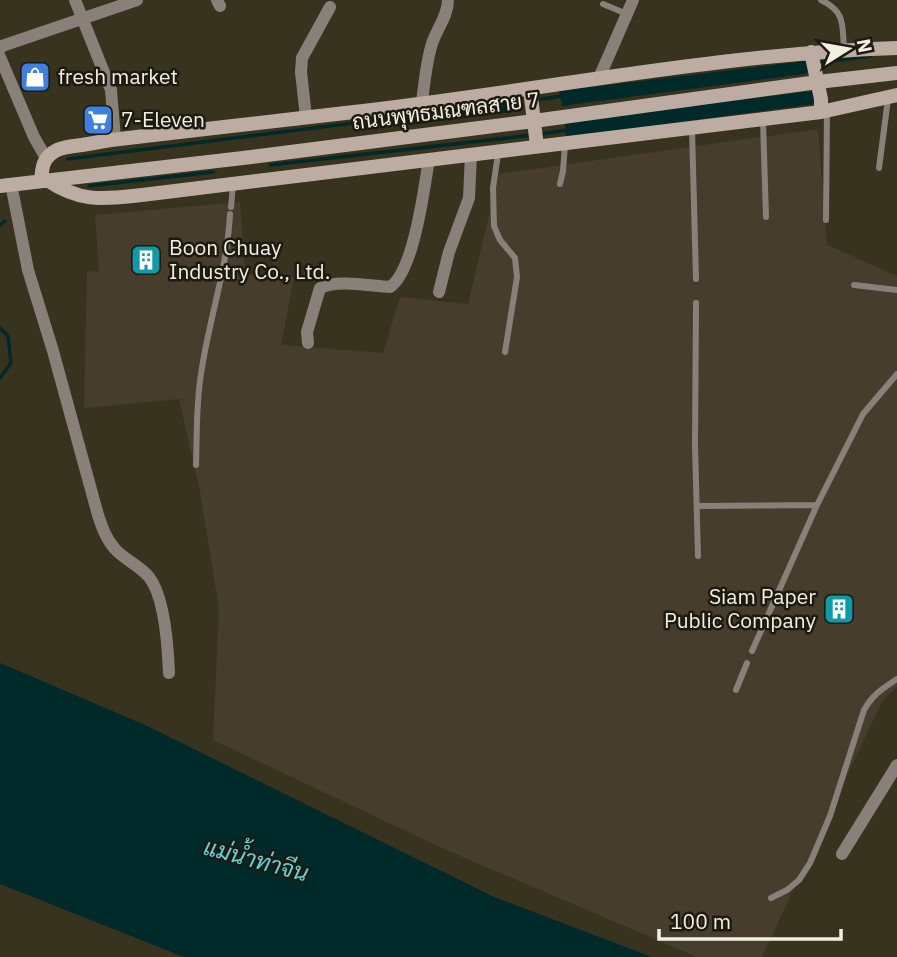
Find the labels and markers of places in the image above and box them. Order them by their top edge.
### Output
shop icon: fresh market [18,60,52,94]
place label: fresh market [58,62,178,90]
supermarket icon: 7-Eleven [81,103,115,137]
place label: 7-Eleven [121,105,205,133]
place label: Boon Chuay Industry Co., Ltd. [169,233,331,285]
building icon: Boon Chuay Industry Co., Ltd. [129,243,163,277]
place label: Siam Paper Public Company [664,582,817,634]
building icon: Siam Paper Public Company [822,592,856,626]

